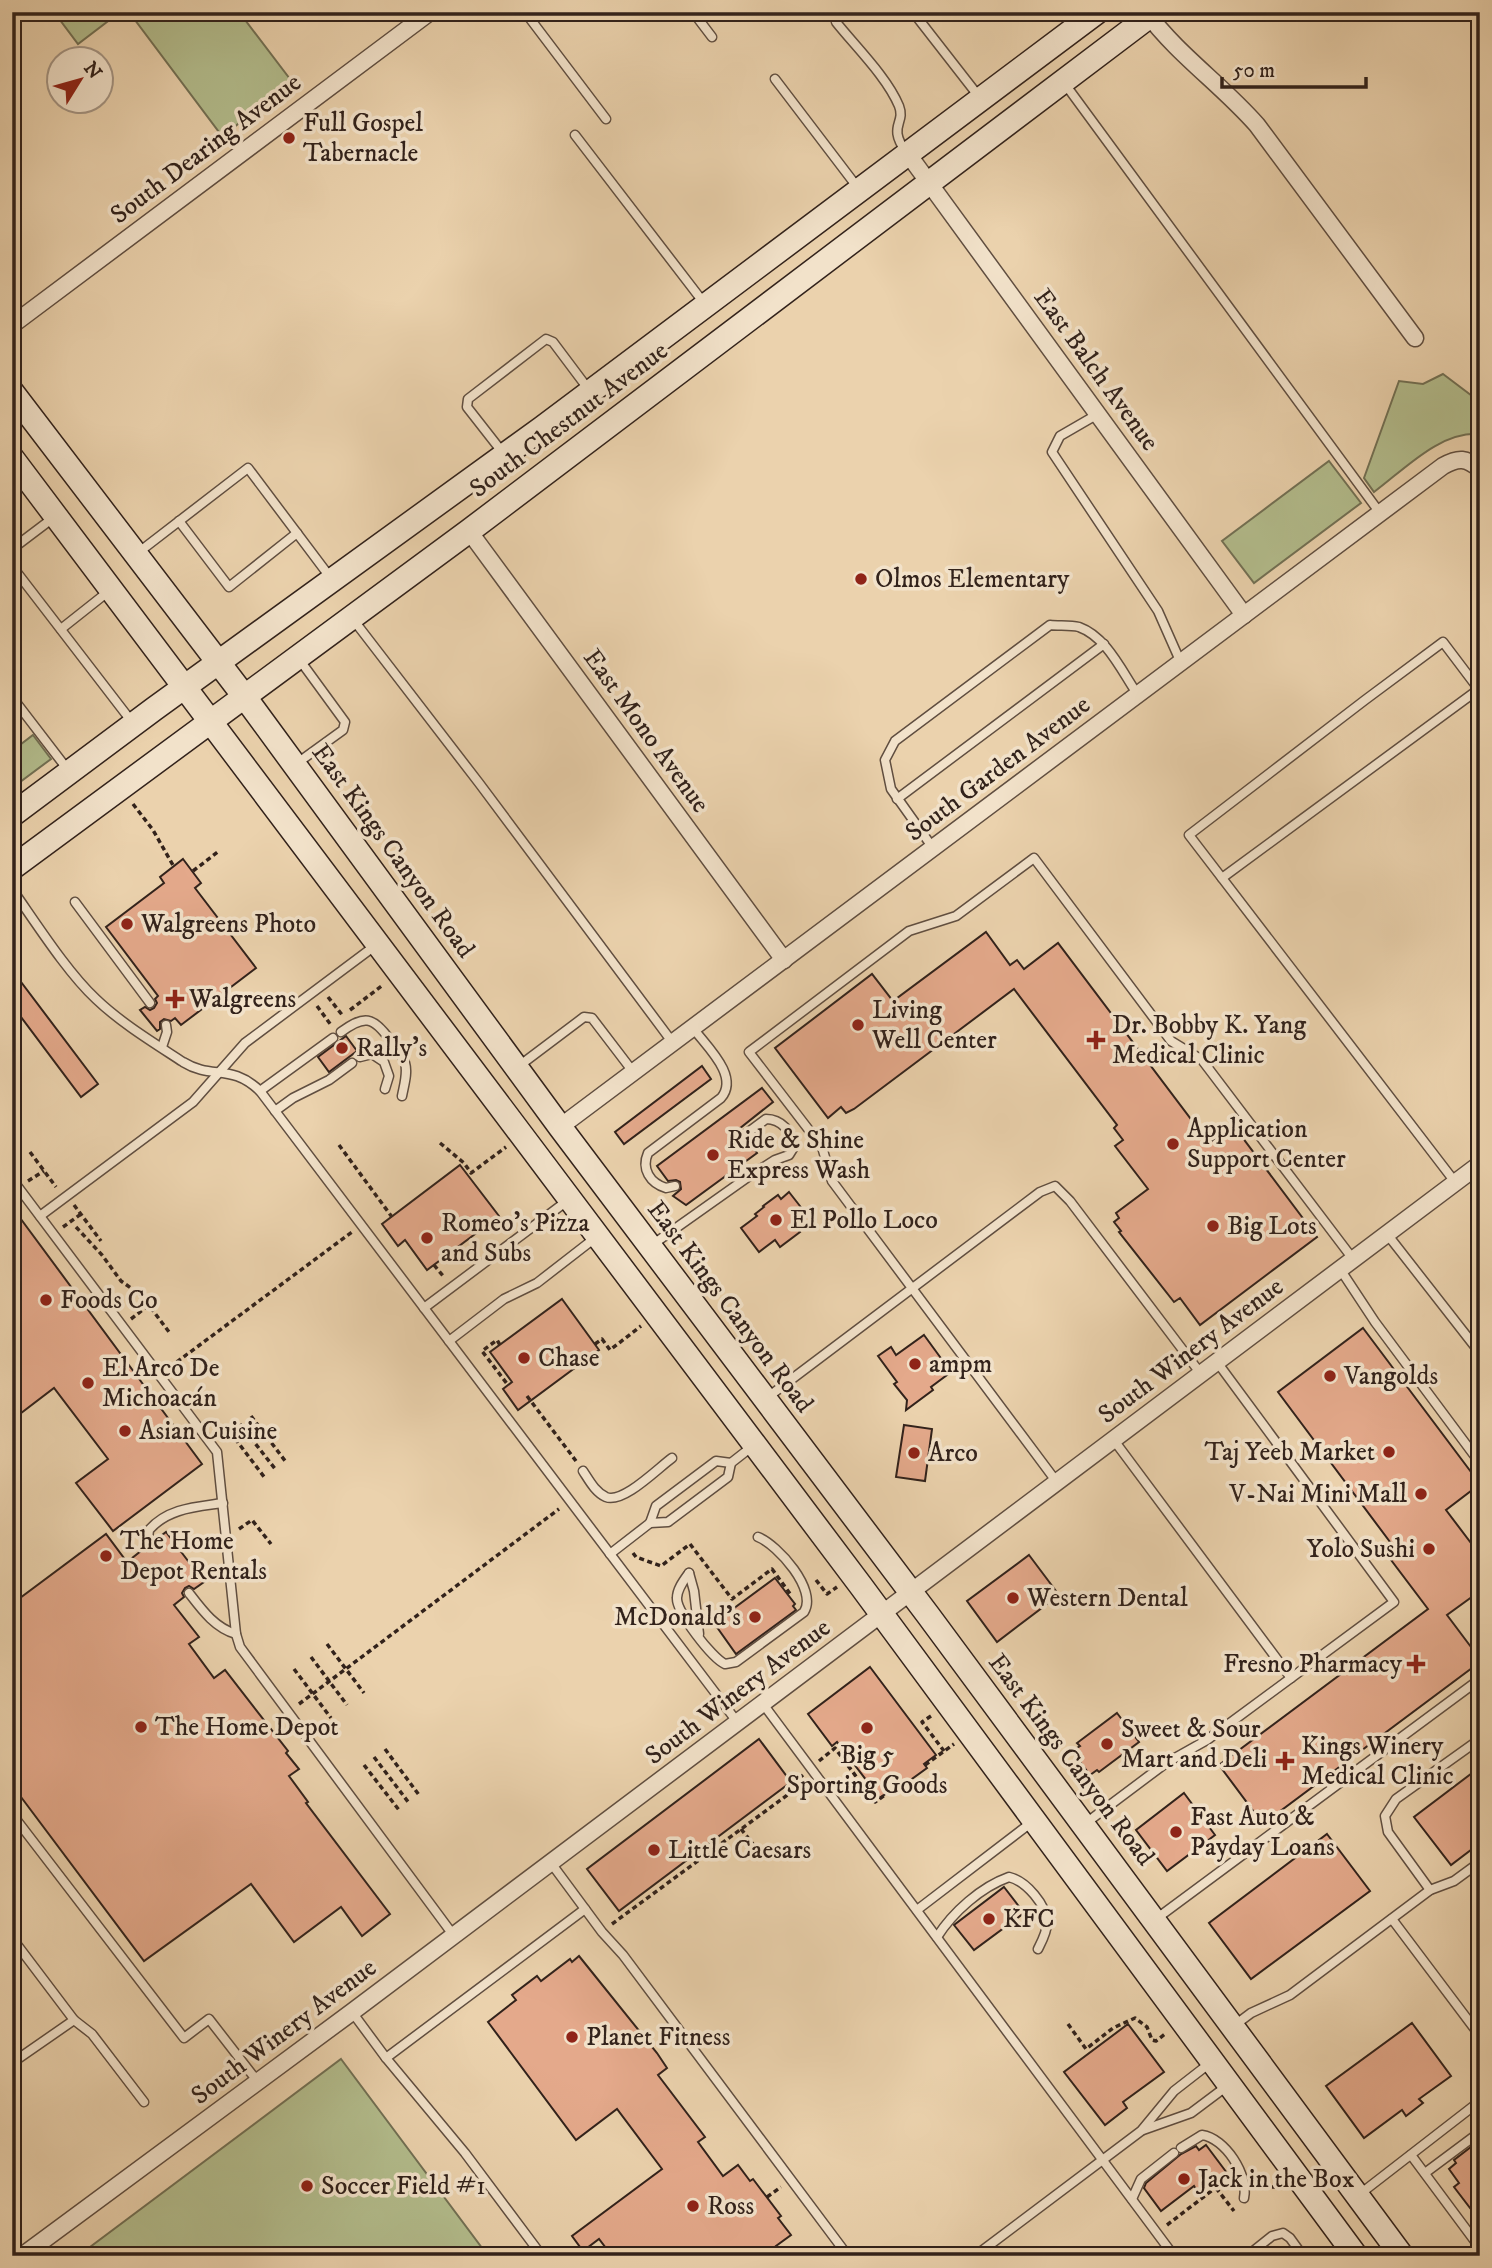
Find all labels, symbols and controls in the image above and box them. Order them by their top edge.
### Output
north arrow [46,46,116,116]
scale bar [1222,46,1366,90]
text: N [78,58,106,84]
text: 50 m [1233,58,1275,84]
street label: South Dearing Avenue [104,66,308,232]
place label: Full Gospel Tabernacle [303,107,423,170]
marker: Full Gospel Tabernacle [281,130,297,146]
street label: East Balch Avenue [1026,282,1166,458]
street label: South Chestnut Avenue [463,335,675,505]
place label: Olmos Elementary [875,563,1070,596]
marker: Olmos Elementary [853,571,869,587]
street label: East Mono Avenue [575,643,717,819]
street label: South Garden Avenue [899,689,1097,849]
street label: East Kings Canyon Road [304,737,482,965]
place label: Walgreens Photo [140,908,316,941]
marker: Walgreens Photo [119,916,135,932]
place label: Walgreens [188,983,296,1016]
marker: Walgreens [167,991,183,1007]
place label: Living Well Center [871,994,997,1057]
place label: Dr. Bobby K. Yang Medical Clinic [1112,1009,1306,1072]
marker: Living Well Center [850,1017,866,1033]
marker: Dr. Bobby K. Yang Medical Clinic [1086,1030,1106,1050]
place label: Rally's [356,1032,427,1065]
marker: Rally's [334,1040,350,1056]
place label: Application Support Center [1187,1113,1346,1176]
place label: Ride & Shine Express Wash [727,1124,871,1187]
marker: Application Support Center [1165,1136,1181,1152]
marker: Ride & Shine Express Wash [705,1147,721,1163]
street label: East Kings Canyon Road [639,1194,821,1420]
place label: El Pollo Loco [790,1204,938,1237]
place label: Romeo's Pizza and Subs [441,1207,590,1270]
place label: Big Lots [1227,1210,1317,1243]
marker: El Pollo Loco [768,1212,784,1228]
marker: Big Lots [1205,1218,1221,1234]
marker: Romeo's Pizza and Subs [419,1230,435,1246]
street label: South Winery Avenue [1092,1271,1290,1431]
place label: Foods Co [60,1284,158,1317]
marker: Foods Co [38,1292,54,1308]
place label: Chase [538,1342,599,1375]
place label: ampm [929,1348,992,1381]
marker: Chase [516,1350,532,1366]
place label: El Arco De Michoacán [102,1352,219,1415]
marker: ampm [907,1356,923,1372]
place label: Vangolds [1343,1360,1438,1393]
marker: Vangolds [1322,1368,1338,1384]
marker: El Arco De Michoacán [80,1375,96,1391]
place label: Asian Cuisine [139,1415,277,1448]
marker: Asian Cuisine [117,1423,133,1439]
place label: Taj Yeeb Market [1205,1436,1375,1469]
place label: Arco [928,1437,978,1470]
marker: Taj Yeeb Market [1381,1444,1397,1460]
marker: Arco [906,1445,922,1461]
place label: V-Nai Mini Mall [1228,1478,1407,1511]
marker: V-Nai Mini Mall [1413,1486,1429,1502]
place label: The Home Depot Rentals [120,1525,267,1588]
place label: Yolo Sushi [1307,1533,1415,1566]
marker: Yolo Sushi [1421,1541,1437,1557]
marker: The Home Depot Rentals [98,1548,114,1564]
place label: Western Dental [1026,1582,1188,1615]
marker: Western Dental [1005,1590,1021,1606]
place label: McDonald's [614,1601,741,1634]
marker: McDonald's [747,1609,763,1625]
street label: South Winery Avenue [639,1612,837,1772]
street label: East Kings Canyon Road [980,1647,1162,1873]
place label: Fresno Pharmacy [1223,1648,1403,1681]
marker: Fresno Pharmacy [1408,1656,1424,1672]
place label: The Home Depot [155,1711,339,1744]
place label: Sweet & Sour Mart and Deli [1121,1713,1267,1776]
marker: The Home Depot [133,1719,149,1735]
marker: Big 5 Sporting Goods [859,1720,875,1736]
place label: Kings Winery Medical Clinic [1301,1730,1454,1793]
marker: Sweet & Sour Mart and Deli [1099,1736,1115,1752]
place label: Big 5 Sporting Goods [787,1739,947,1802]
marker: Kings Winery Medical Clinic [1275,1751,1295,1771]
place label: Fast Auto & Payday Loans [1190,1801,1335,1864]
marker: Fast Auto & Payday Loans [1168,1824,1184,1840]
place label: Little Caesars [668,1834,811,1867]
marker: Little Caesars [646,1842,662,1858]
place label: KFC [1003,1903,1055,1936]
marker: KFC [981,1911,997,1927]
street label: South Winery Avenue [185,1952,383,2112]
place label: Planet Fitness [586,2021,731,2054]
marker: Planet Fitness [564,2029,580,2045]
place label: Jack in the Box [1196,2163,1355,2196]
place label: Soccer Field #1 [321,2170,486,2203]
marker: Jack in the Box [1176,2171,1192,2187]
marker: Soccer Field #1 [299,2178,315,2194]
place label: Ross [707,2190,754,2223]
marker: Ross [685,2198,701,2214]

